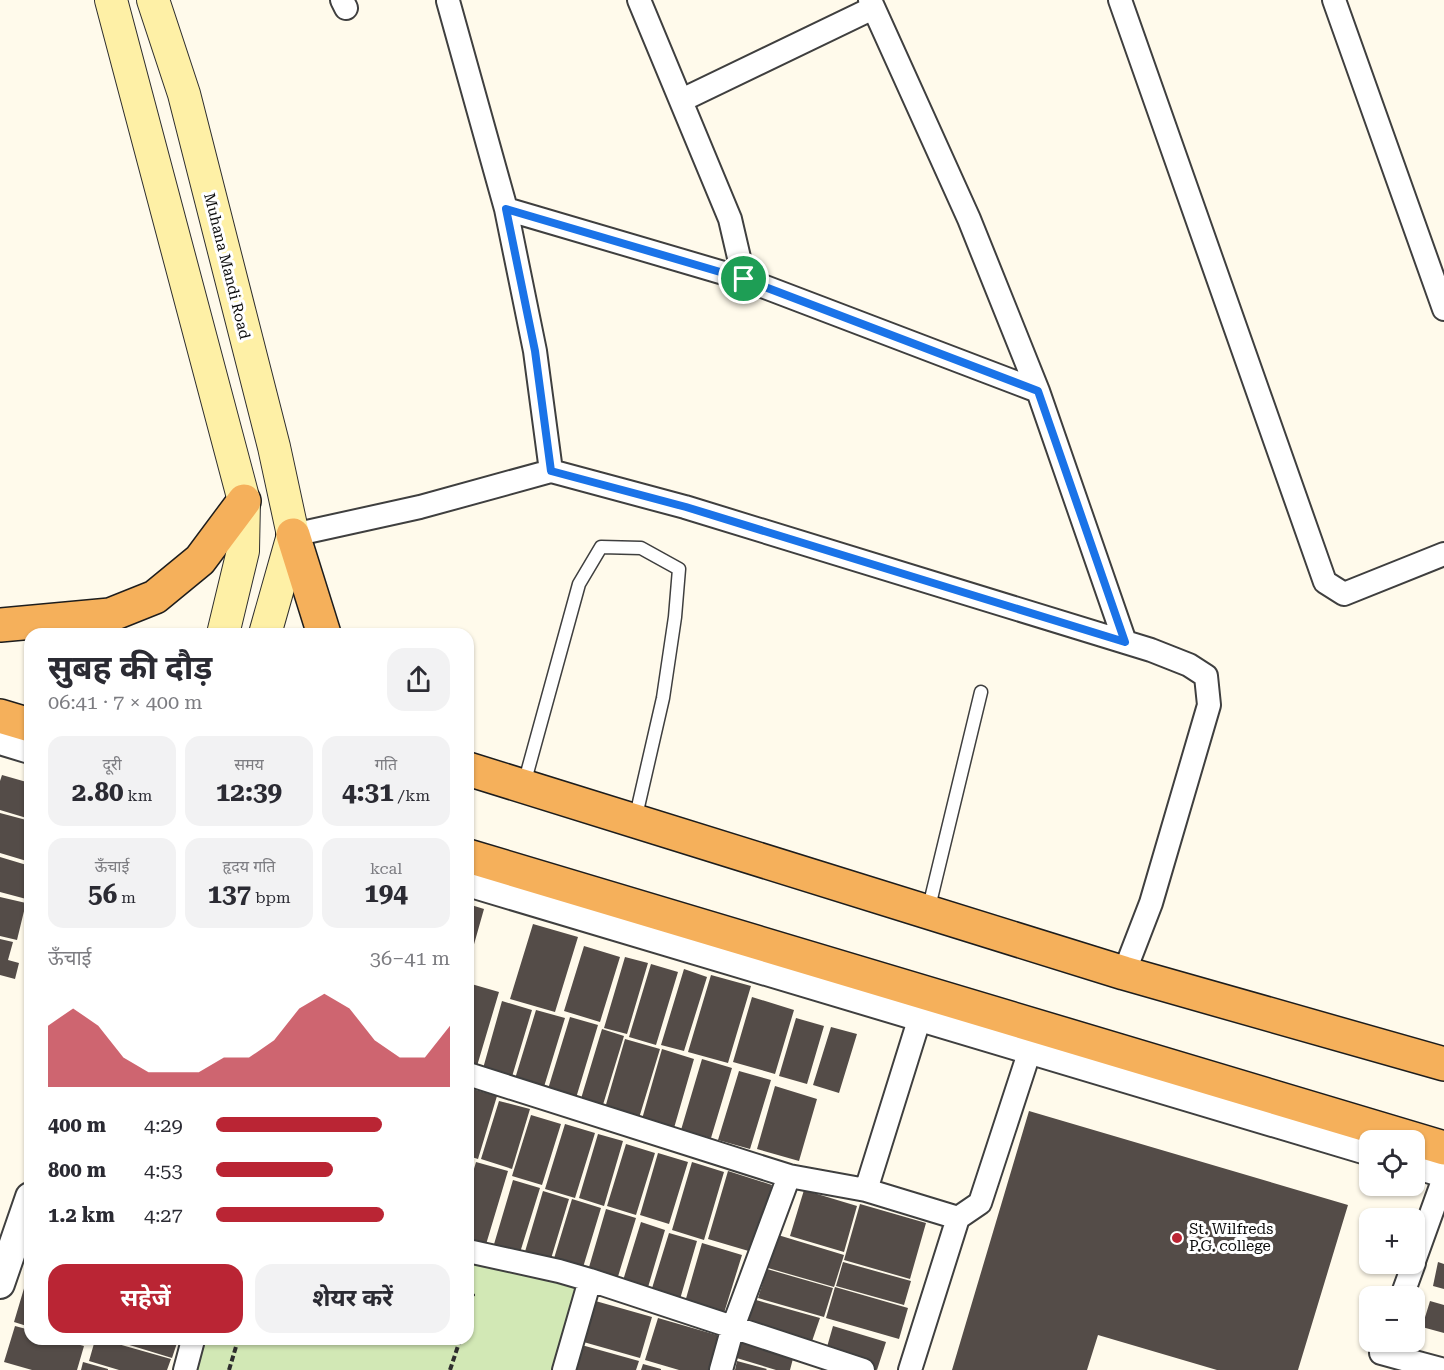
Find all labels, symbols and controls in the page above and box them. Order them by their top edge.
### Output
street label: Muhana Mandi Road [200,191,254,341]
pin [718,253,769,304]
icon: arrive [727,262,760,295]
text: सुबह की दौड़ [48,648,212,687]
button: share [387,648,450,711]
text: 06:41 · 7 × 400 m [48,690,203,714]
text: दूरी [102,755,122,774]
text: समय [234,755,264,774]
text: गति [375,755,397,774]
text: 2.80 [72,777,124,807]
text: 12:39 [216,777,282,807]
text: 4:31 [342,777,394,807]
text: km [124,786,152,805]
text: /km [394,786,430,805]
text: ऊँचाई [95,857,129,876]
text: हृदय गति [223,857,275,876]
text: kcal [370,859,402,878]
text: 194 [364,878,408,908]
text: 56 [88,879,117,909]
text: 137 [207,879,251,909]
text: m [117,888,136,907]
text: bpm [251,888,291,907]
text: ऊँचाई [48,946,91,970]
text: 36–41 m [370,946,450,970]
text: 400 m [48,1113,106,1137]
text: 4:29 [144,1113,183,1137]
map controls [1359,1130,1425,1352]
button: locate [1359,1130,1425,1196]
text: 800 m [48,1158,106,1182]
text: 4:53 [144,1158,183,1182]
text: 1.2 km [48,1203,115,1227]
text: 4:27 [144,1203,183,1227]
button: + [1359,1208,1425,1274]
place label: St. Wilfreds P.G. college [1189,1220,1273,1255]
marker: St. Wilfreds P.G. college [1170,1231,1184,1245]
button: सहेजें [48,1264,243,1333]
button: शेयर करें [255,1264,450,1333]
button: − [1359,1286,1425,1352]

